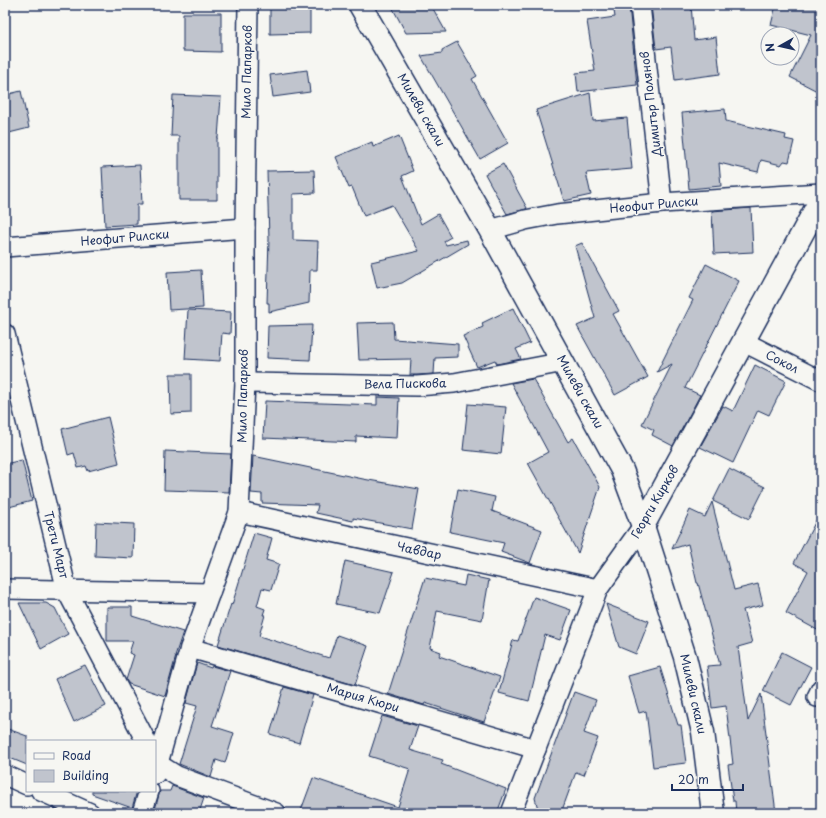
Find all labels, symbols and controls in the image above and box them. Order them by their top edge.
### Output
street label: Мило Папарков [236,25,256,119]
north arrow [760,26,800,66]
text: N [761,42,779,53]
street label: Димитър Полянов [635,50,666,159]
street label: Милеви скали [394,69,450,150]
street label: Неофит Рилски [609,191,699,217]
street label: Неофит Рилски [80,224,170,250]
street label: Сокол [763,345,802,377]
street label: Мило Папарков [232,349,252,443]
street label: Милеви скали [553,351,609,432]
street label: Вела Пискова [364,373,447,393]
street label: Георги Кирков [626,461,682,542]
street label: Трети Март [40,509,74,581]
street label: Чавдар [395,536,443,564]
street label: Милеви скали [676,652,712,736]
street label: Мария Кюри [325,678,402,716]
legend [26,740,156,792]
text: Road [62,746,91,764]
text: Building [62,766,109,784]
scale bar [672,766,743,792]
text: 20 m [678,770,709,788]

